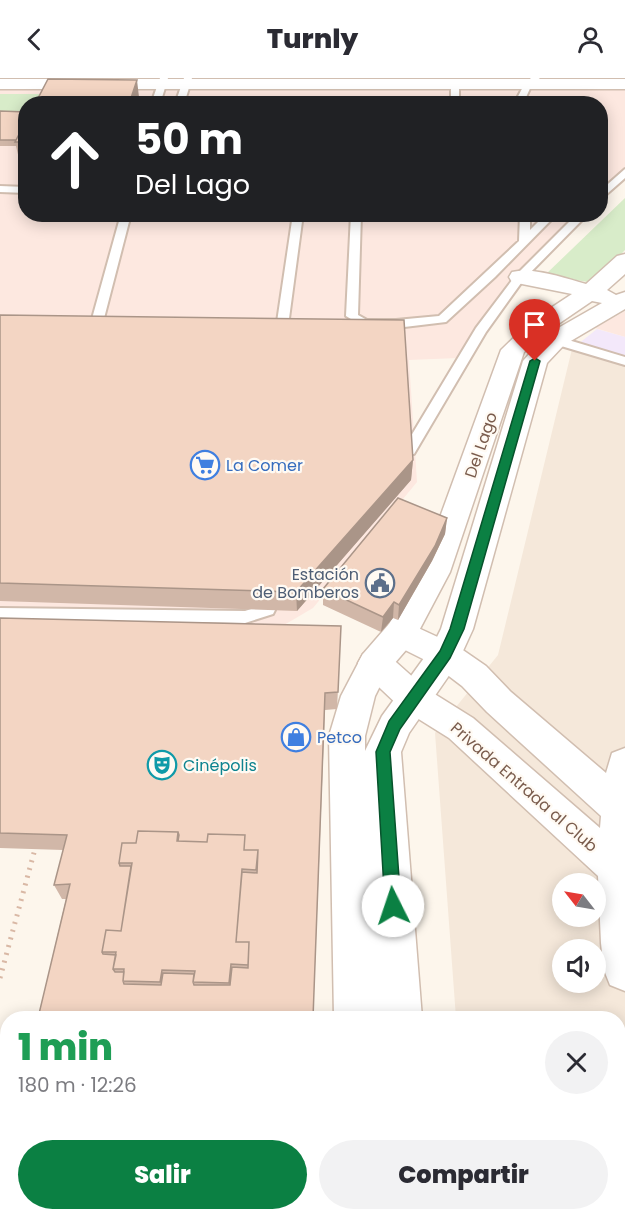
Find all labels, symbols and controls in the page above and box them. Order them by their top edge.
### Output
text: Turnly [267,20,358,57]
icon: back [18,23,51,56]
icon: person [574,23,607,56]
text: 50 m [135,110,243,169]
icon: ahead [36,120,114,198]
text: Del Lago [135,166,250,203]
pin [509,299,560,361]
icon: arrive [518,308,551,341]
street label: Del Lago [459,409,503,481]
supermarket icon: La Comer [189,449,221,481]
place label: La Comer [226,454,303,477]
place label: Estación de Bomberos [252,563,359,604]
public building icon: Estación de Bomberos [364,567,396,599]
street label: Privada Entrada al Club [445,717,603,858]
shop icon: Petco [280,721,312,753]
place label: Petco [317,726,362,749]
theatre icon: Cinépolis [146,749,178,781]
place label: Cinépolis [183,754,257,777]
north arrow [552,873,606,927]
map controls [552,873,606,993]
position arrow [361,874,425,938]
button: sound [552,939,606,993]
text: 1 min [18,1022,113,1073]
button: close [545,1031,608,1094]
text: 180 m · 12:26 [18,1071,137,1099]
button: Salir [18,1140,307,1209]
button: Compartir [319,1140,608,1209]

